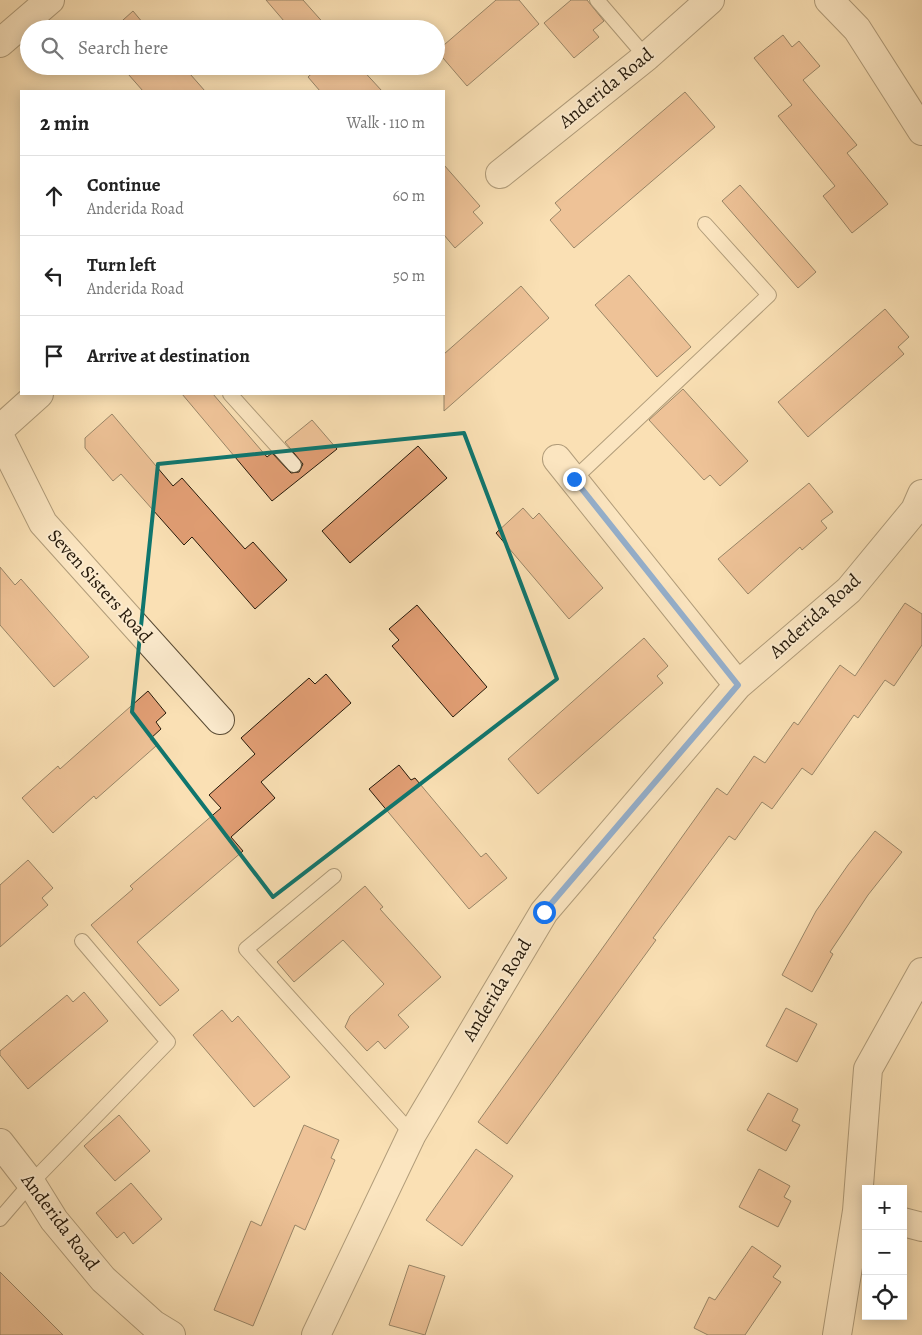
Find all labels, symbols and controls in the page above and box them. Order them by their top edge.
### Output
search box [20,20,445,75]
icon: search [38,34,66,62]
text: Search here [78,35,168,61]
street label: Anderida Road [552,41,659,135]
text: 2 min [40,109,89,137]
text: Walk · 110 m [347,112,425,134]
text: Continue [87,172,161,198]
icon: ahead [40,182,68,210]
text: 60 m [393,185,425,207]
text: Anderida Road [87,198,184,220]
text: Turn left [87,252,156,278]
icon: left [40,262,68,290]
text: 50 m [393,265,425,287]
text: Anderida Road [87,278,184,300]
icon: arrive [40,342,68,370]
text: Arrive at destination [87,343,250,369]
route end [563,468,586,491]
street label: Seven Sisters Road [42,523,159,649]
street label: Anderida Road [763,567,867,665]
route start [533,901,556,924]
street label: Anderida Road [456,933,538,1047]
street label: Anderida Road [14,1168,105,1276]
map controls [862,1185,907,1320]
button: + [862,1185,907,1230]
button: − [862,1230,907,1275]
button: locate [862,1275,907,1320]

